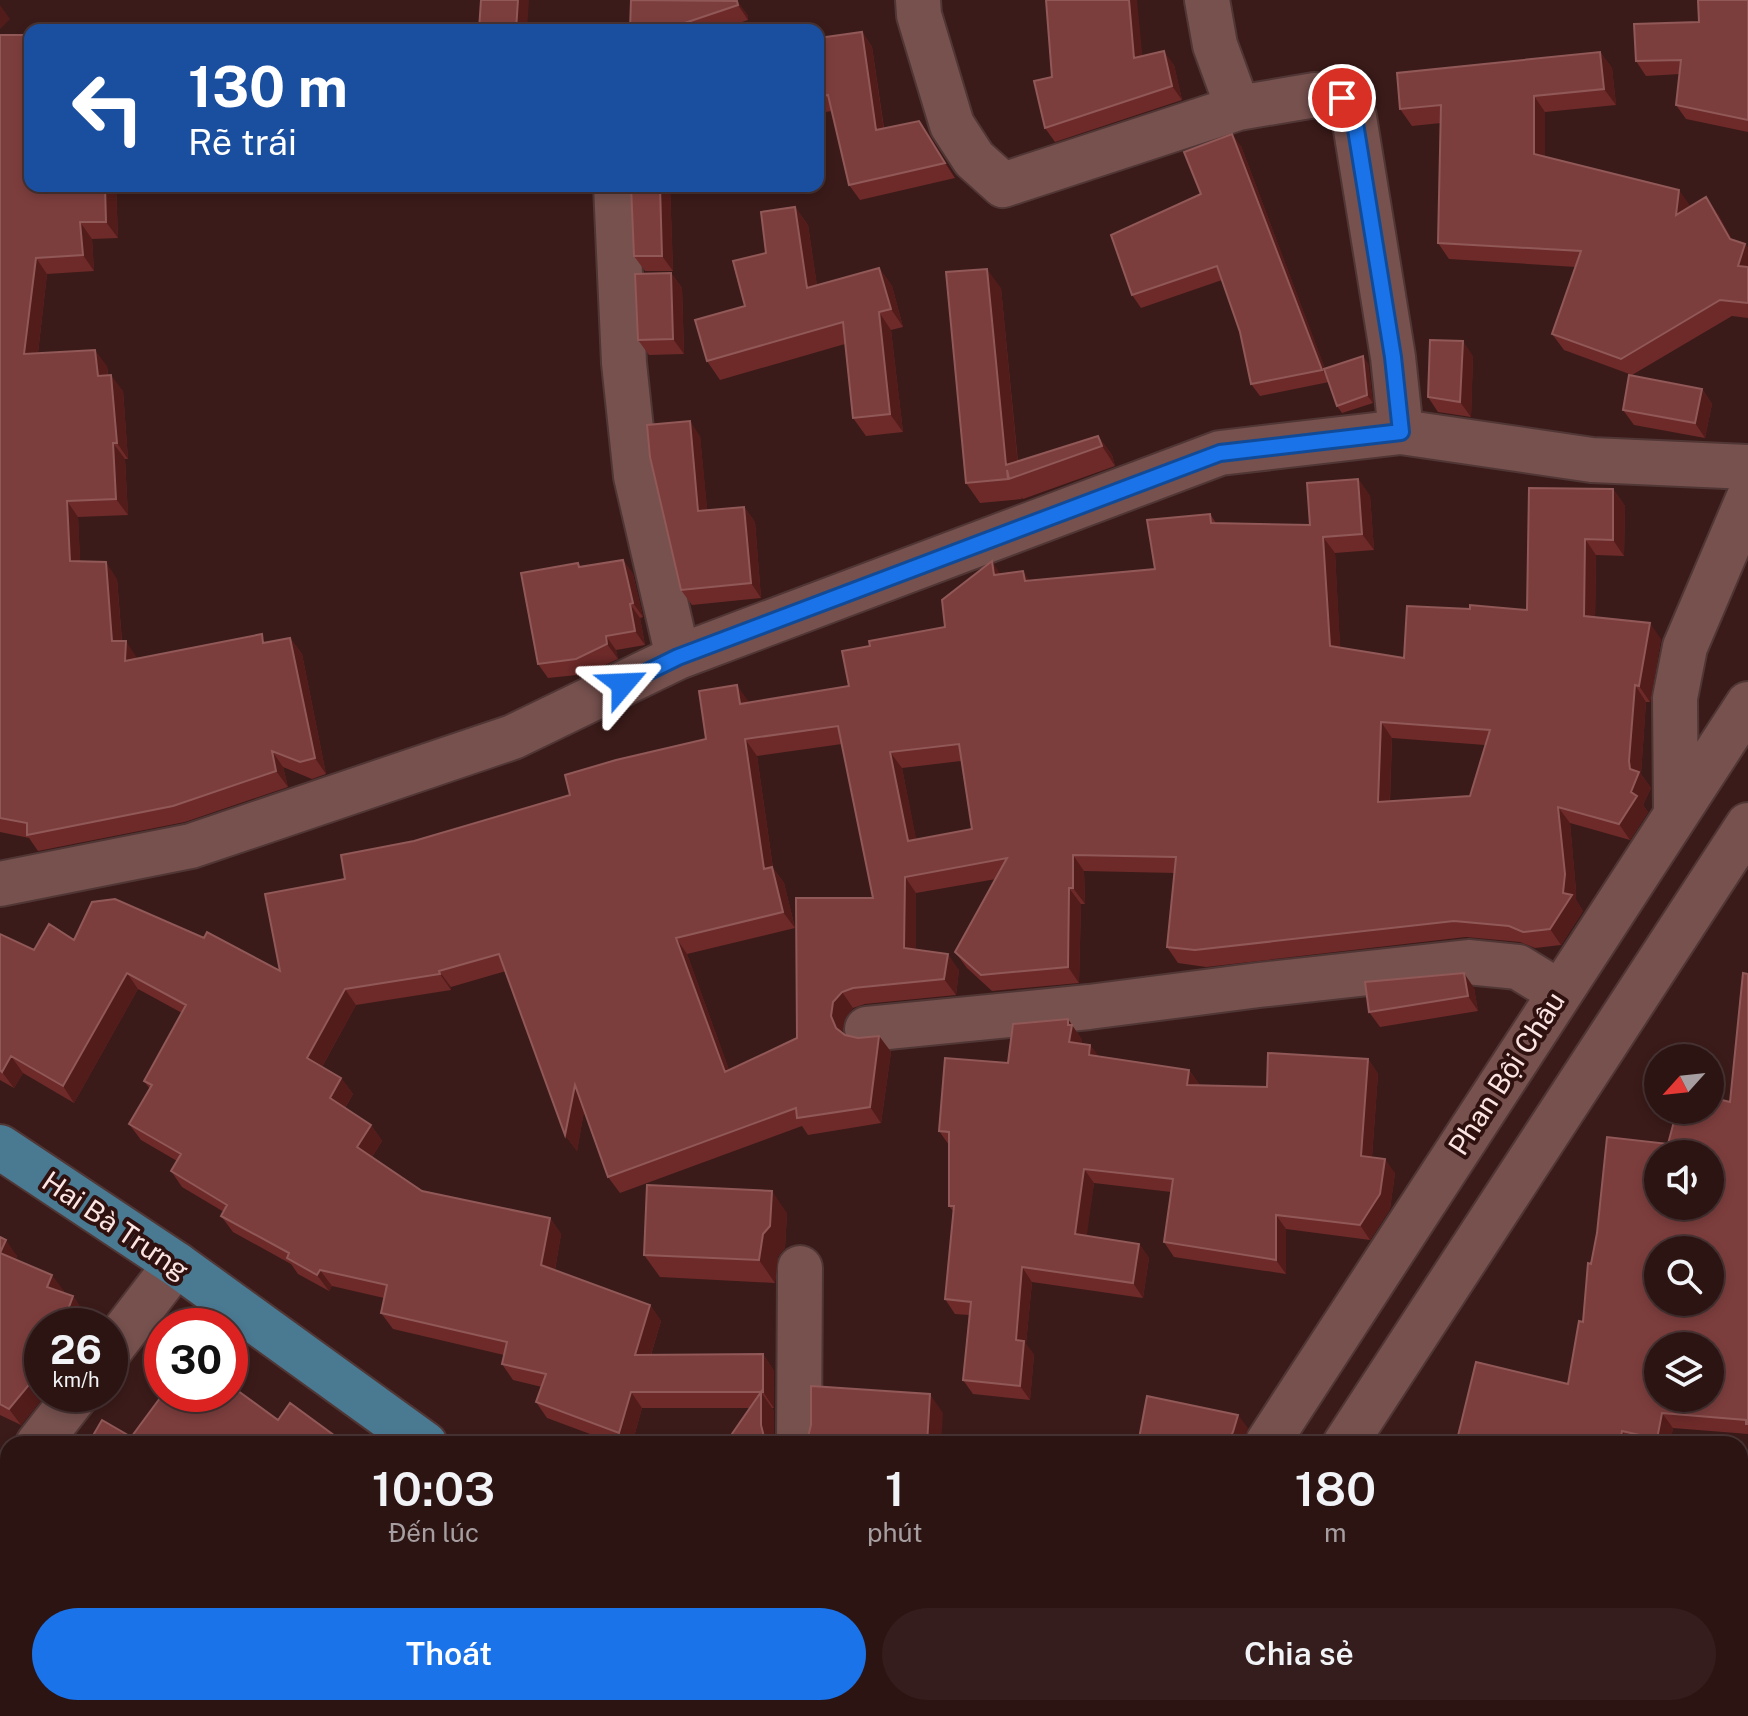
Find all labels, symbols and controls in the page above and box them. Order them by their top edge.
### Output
text: 130 m [188,54,348,120]
icon: left [56,56,160,160]
pin [1308,64,1376,132]
icon: arrive [1320,76,1364,120]
text: Rẽ trái [188,121,297,163]
position arrow [581,642,665,726]
street label: Phan Bội Châu [1441,985,1571,1161]
north arrow [1644,1044,1724,1124]
map controls [1644,1044,1724,1412]
button: sound [1644,1140,1724,1220]
street label: Hai Bà Trưng [36,1164,196,1286]
button: search [1644,1236,1724,1316]
speed limit sign: 30 [144,1308,248,1412]
text: 26 [50,1326,102,1373]
button: layers [1644,1332,1724,1412]
text: km/h [52,1368,100,1392]
text: 10:03 [372,1460,495,1517]
text: 1 [885,1460,905,1517]
text: 180 [1294,1460,1376,1517]
text: Đến lúc [388,1517,479,1548]
text: phút [867,1517,923,1548]
text: m [1324,1517,1347,1548]
button: Thoát [32,1608,866,1700]
button: Chia sẻ [882,1608,1716,1700]

